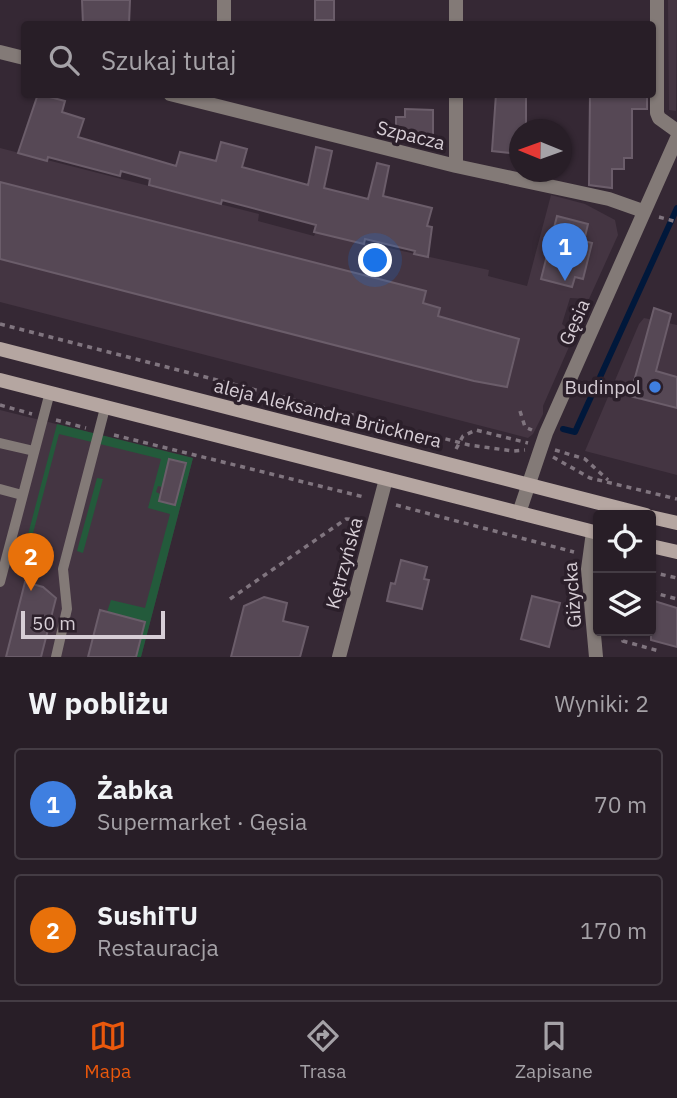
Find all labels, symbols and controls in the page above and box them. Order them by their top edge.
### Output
search box [21,21,656,98]
icon: search [45,41,83,79]
text: Szukaj tutaj [101,43,236,77]
street label: Szpacza [374,115,448,155]
north arrow [509,119,572,182]
pin: 1 [542,223,588,281]
your location [358,243,392,277]
street label: Gęsia [553,295,595,349]
street label: aleja Aleksandra Brücknera [212,373,444,453]
place label: Budinpol [564,375,641,399]
marker: Budinpol [647,379,663,395]
map controls [593,510,656,636]
button: locate [593,510,656,573]
street label: Kętrzyńska [320,514,368,612]
pin: 2 [8,533,54,591]
street label: Giżycka [558,561,586,629]
button: layers [593,573,656,636]
scale bar [21,608,164,640]
text: 50 m [32,611,76,635]
text: W pobliżu [28,683,169,722]
text: Wyniki: 2 [554,688,649,718]
text: Żabka [97,772,173,806]
text: 1 [46,789,60,819]
text: 70 m [594,789,647,819]
text: Supermarket · Gęsia [97,806,307,836]
text: SushiTU [97,898,198,932]
text: 2 [46,915,60,945]
text: 170 m [580,915,647,945]
text: Restauracja [97,932,219,962]
tab: Mapa [84,1017,131,1083]
tab: Trasa [300,1017,346,1083]
tab: Zapisane [515,1017,593,1083]

